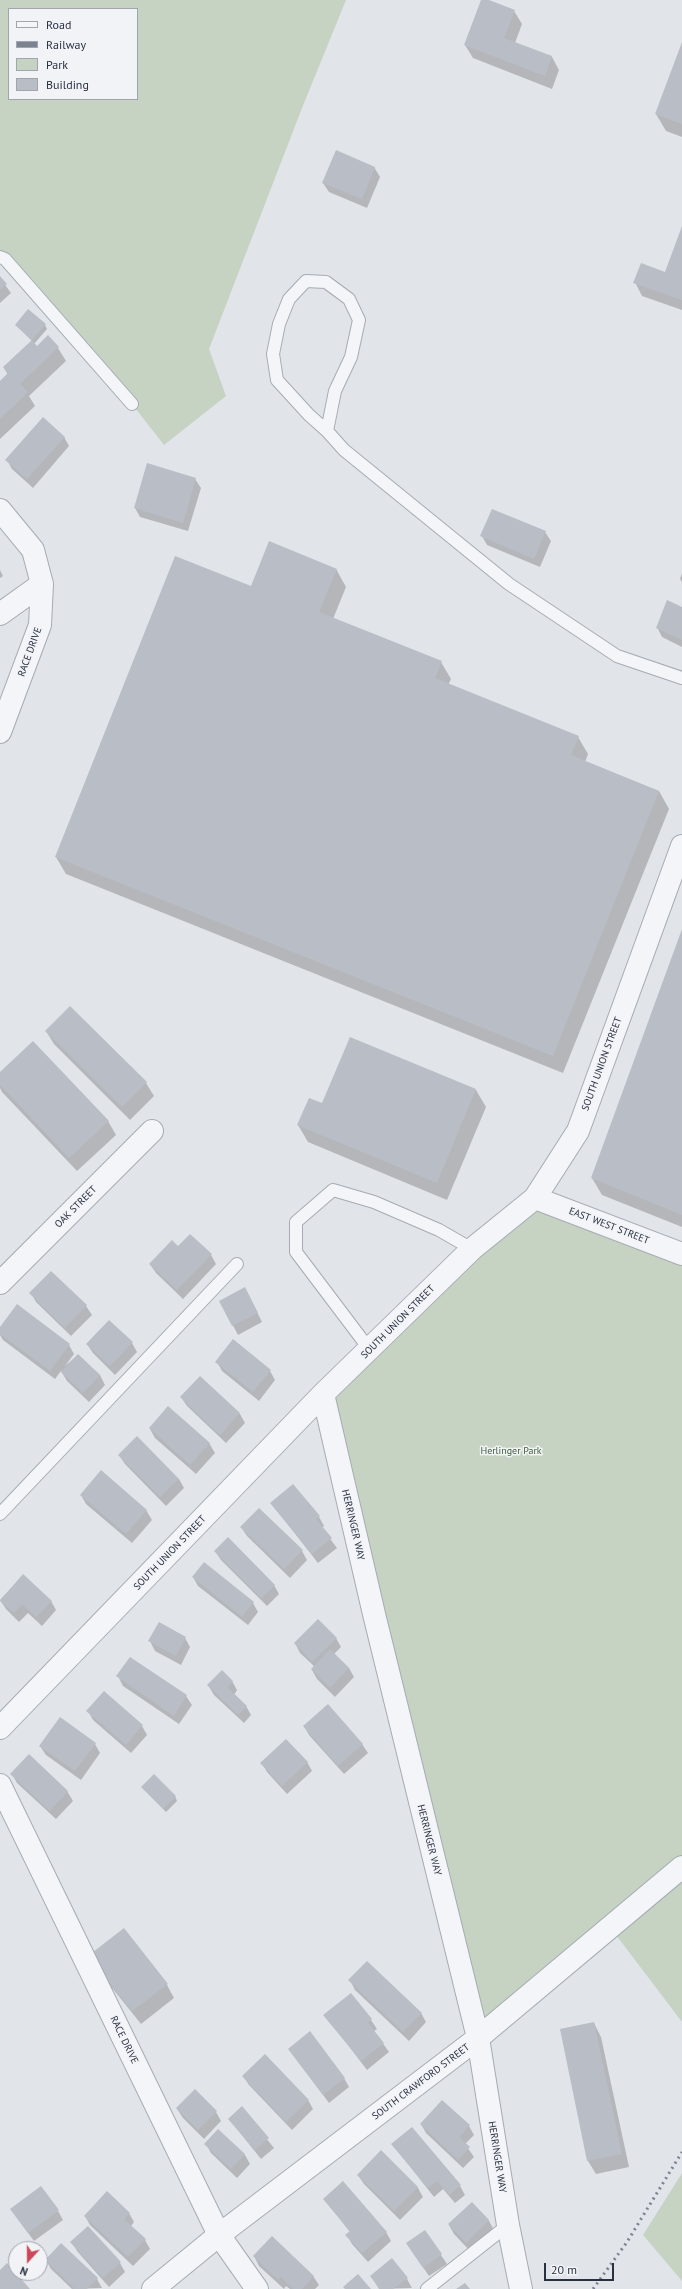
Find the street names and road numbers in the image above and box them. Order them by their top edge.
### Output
street label: RACE DRIVE [16,626,44,678]
street label: SOUTH UNION STREET [579,1015,625,1113]
street label: OAK STREET [53,1184,99,1230]
street label: EAST WEST STREET [567,1205,651,1247]
street label: SOUTH UNION STREET [359,1283,437,1361]
street label: HERRINGER WAY [339,1488,367,1562]
street label: SOUTH UNION STREET [131,1513,209,1593]
street label: HERRINGER WAY [414,1803,444,1877]
street label: RACE DRIVE [107,2014,141,2066]
street label: SOUTH CRAWFORD STREET [370,2041,472,2123]
street label: HERRINGER WAY [485,2120,509,2194]

